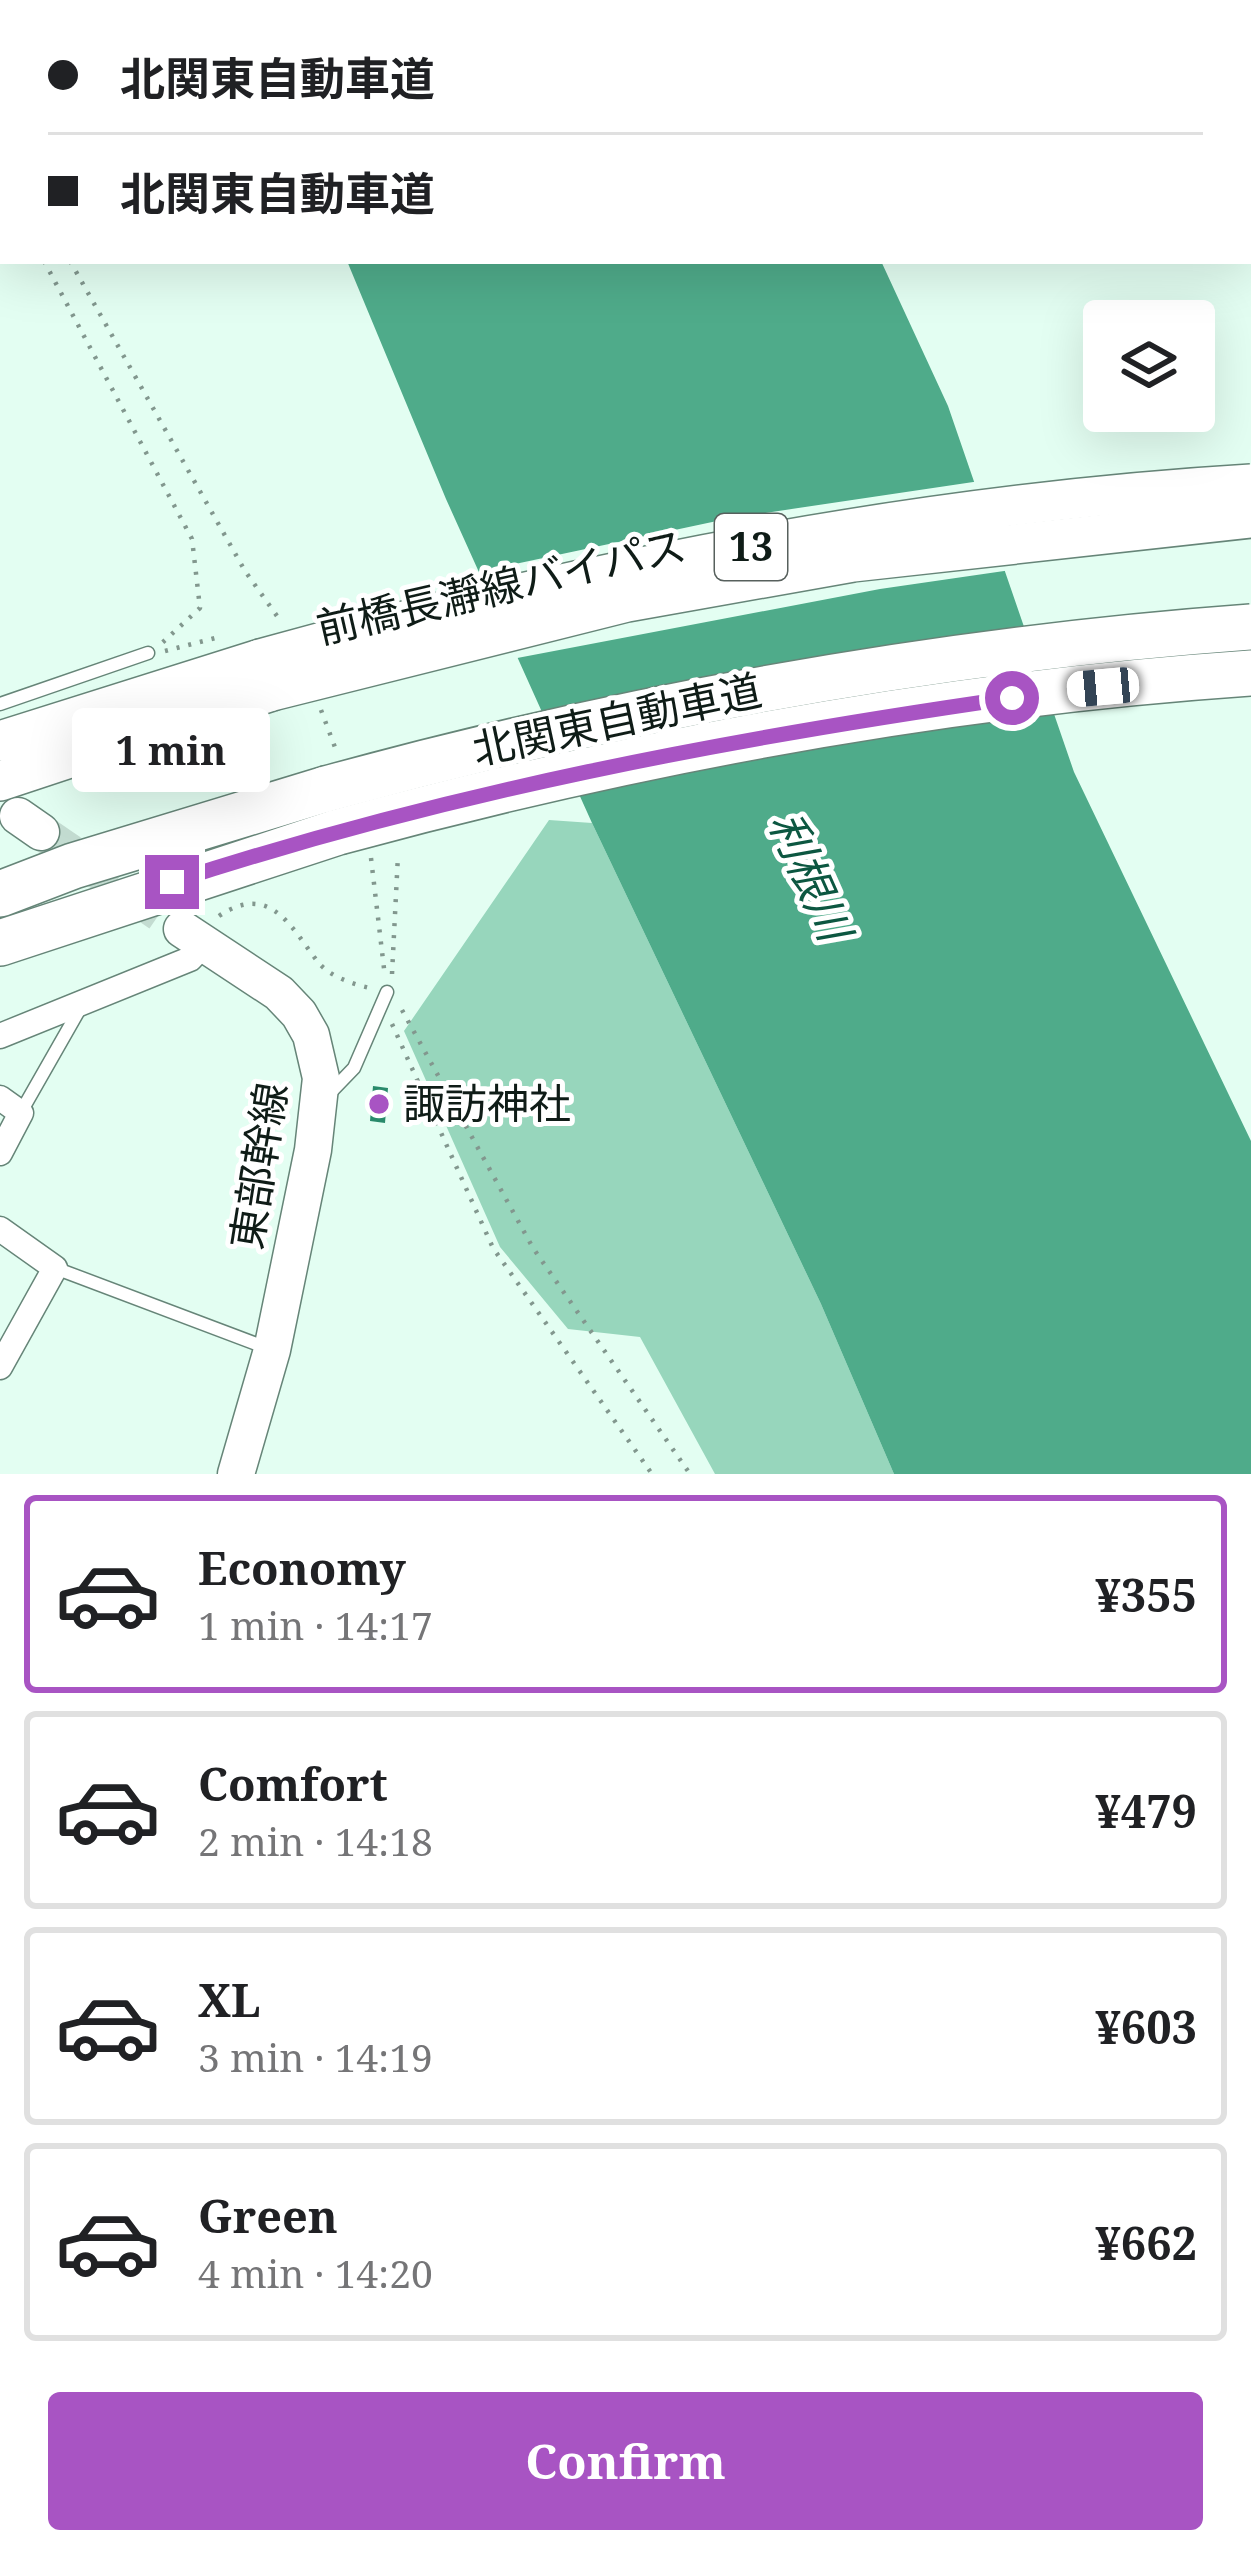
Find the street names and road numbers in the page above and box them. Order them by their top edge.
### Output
road number: 13 [715,514,787,580]
street label: 前橋長瀞線バイパス [310,515,691,656]
street label: 北関東自動車道 [467,660,766,777]
street label: 東部幹線 [216,1078,299,1253]

